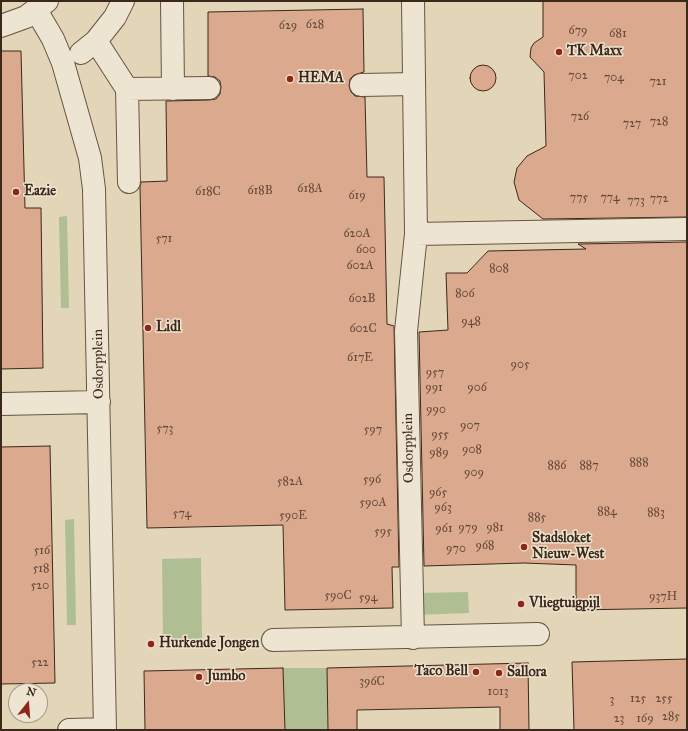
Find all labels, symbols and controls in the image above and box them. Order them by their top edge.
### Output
house number: 628 [306,18,324,32]
house number: 629 [279,19,297,33]
house number: 679 [568,24,588,38]
house number: 681 [609,27,627,41]
place label: TK Maxx [567,44,622,60]
marker: TK Maxx [554,47,564,57]
house number: 702 [568,69,588,83]
place label: HEMA [298,71,344,87]
house number: 704 [604,71,624,85]
marker: HEMA [285,74,295,84]
house number: 721 [649,75,667,89]
house number: 726 [571,110,589,124]
house number: 728 [650,115,668,129]
house number: 727 [623,117,641,131]
house number: 618A [297,182,323,196]
place label: Eazie [24,184,56,200]
house number: 618B [247,184,273,198]
house number: 618C [195,185,221,199]
marker: Eazie [11,187,21,197]
house number: 619 [348,189,366,203]
house number: 775 [570,191,588,205]
house number: 774 [600,191,620,205]
house number: 772 [650,192,668,206]
house number: 773 [627,194,645,208]
house number: 620A [343,227,371,241]
house number: 571 [156,232,172,246]
house number: 600 [356,243,376,257]
house number: 602A [346,259,374,273]
house number: 808 [489,262,509,276]
house number: 806 [455,287,475,301]
house number: 602B [349,292,375,306]
house number: 948 [461,315,481,329]
place label: Lidl [156,320,181,336]
house number: 602C [349,322,377,336]
marker: Lidl [143,323,153,333]
street label: Osdorpplein [90,329,108,399]
house number: 617E [347,351,373,365]
house number: 905 [510,358,530,372]
house number: 957 [426,366,444,380]
house number: 991 [425,381,443,395]
house number: 906 [467,381,487,395]
house number: 990 [426,403,446,417]
street label: Osdorpplein [400,413,418,483]
house number: 907 [460,419,480,433]
house number: 573 [157,422,173,436]
house number: 597 [364,423,382,437]
house number: 955 [431,428,449,442]
house number: 908 [462,443,482,457]
house number: 989 [429,446,449,460]
house number: 888 [629,456,649,470]
house number: 886 [548,459,566,473]
house number: 887 [579,459,599,473]
house number: 909 [464,466,484,480]
house number: 596 [363,473,381,487]
house number: 582A [277,475,303,489]
house number: 965 [429,486,447,500]
house number: 590A [359,496,387,510]
house number: 963 [434,501,452,515]
house number: 884 [597,505,617,519]
house number: 883 [647,506,665,520]
house number: 574 [173,507,191,521]
house number: 590E [279,509,307,523]
house number: 885 [528,511,546,525]
house number: 979 [458,521,478,535]
house number: 981 [486,521,504,535]
house number: 961 [435,522,453,536]
house number: 595 [374,525,392,539]
place label: Stadsloket Nieuw-West [532,531,604,564]
house number: 968 [476,539,494,553]
house number: 970 [446,542,466,556]
marker: Stadsloket Nieuw-West [519,542,529,552]
house number: 516 [34,544,50,558]
house number: 518 [33,562,49,576]
house number: 520 [31,579,49,593]
house number: 590C [324,589,352,603]
house number: 937H [649,590,677,604]
house number: 594 [359,591,377,605]
place label: Vliegtuigpijl [529,596,600,612]
marker: Vliegtuigpijl [516,599,526,609]
place label: Hurkende Jongen [159,636,259,652]
marker: Hurkende Jongen [146,639,156,649]
house number: 522 [31,656,49,670]
place label: Taco Bell [415,664,468,680]
place label: Sallora [507,665,547,681]
marker: Taco Bell [471,667,481,677]
marker: Sallora [494,668,504,678]
place label: Jumbo [207,669,245,685]
marker: Jumbo [194,672,204,682]
house number: 396C [359,675,385,689]
north arrow [8,683,48,723]
text: N [25,684,38,700]
house number: 1013 [487,685,509,699]
house number: 125 [630,692,646,706]
house number: 255 [656,692,672,706]
house number: 3 [610,693,614,707]
house number: 285 [662,710,680,724]
house number: 23 [614,712,624,726]
house number: 169 [636,712,654,726]

